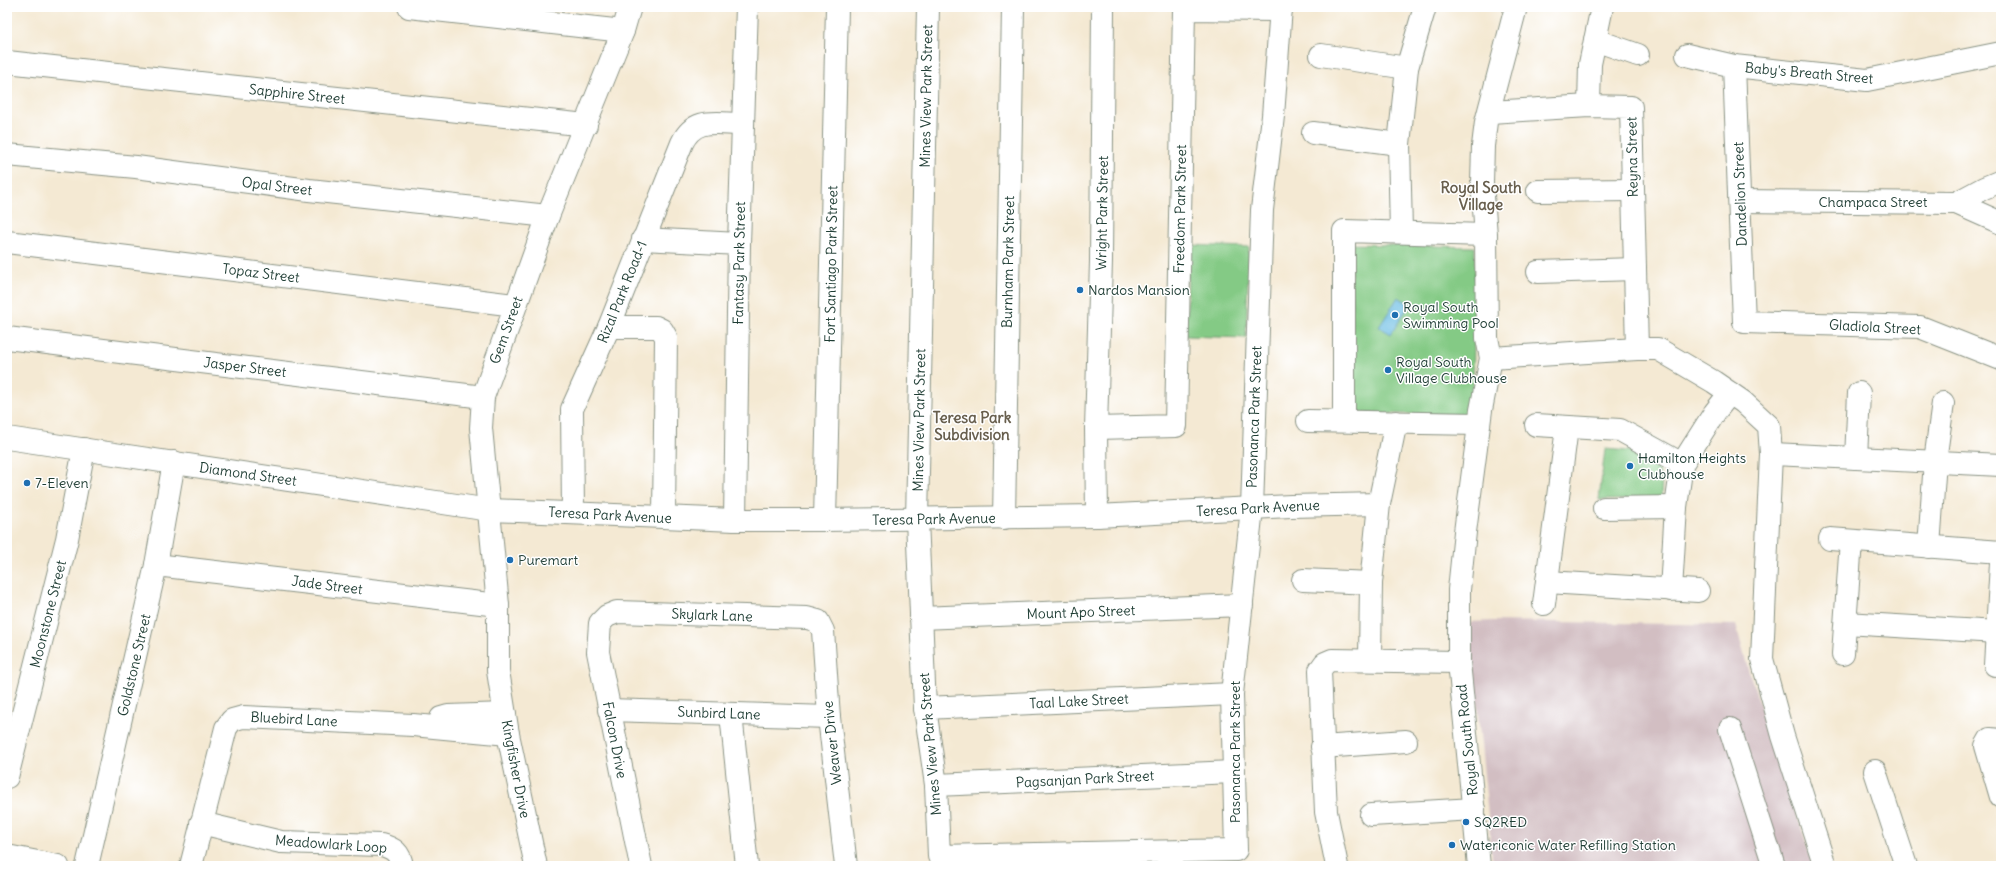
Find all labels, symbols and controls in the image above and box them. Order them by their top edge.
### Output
street label: Mines View Park Street [916,24,936,168]
street label: Baby's Breath Street [1744,58,1874,88]
street label: Sapphire Street [248,80,346,108]
street label: Reyna Street [1622,116,1642,198]
street label: Dandelion Street [1729,141,1751,247]
street label: Freedom Park Street [1170,144,1190,274]
street label: Wright Park Street [1092,155,1112,270]
street label: Opal Street [241,173,313,199]
district label: Royal South Village [1440,178,1522,215]
street label: Fort Santiago Park Street [821,185,841,343]
street label: Champaca Street [1818,193,1928,211]
street label: Burnham Park Street [998,195,1018,328]
street label: Fantasy Park Street [729,201,749,325]
street label: Rizal Park Road-1 [593,238,651,346]
street label: Topaz Street [221,259,301,287]
place label: Nardos Mansion [1088,281,1190,299]
marker: Nardos Mansion [1075,285,1085,295]
street label: Gem Street [485,293,527,366]
place label: Royal South Swimming Pool [1403,298,1499,332]
marker: Royal South Swimming Pool [1390,310,1400,320]
street label: Gladiola Street [1828,316,1922,338]
street label: Pasonanca Park Street [1243,345,1265,489]
street label: Mines View Park Street [909,348,929,492]
street label: Jasper Street [203,353,288,381]
place label: Royal South Village Clubhouse [1396,353,1507,387]
marker: Royal South Village Clubhouse [1383,365,1393,375]
district label: Teresa Park Subdivision [933,408,1012,444]
place label: Hamilton Heights Clubhouse [1638,449,1746,483]
street label: Diamond Street [198,458,298,490]
marker: Hamilton Heights Clubhouse [1625,461,1635,471]
place label: 7-Eleven [35,474,89,492]
marker: 7-Eleven [22,478,32,488]
street label: Teresa Park Avenue [1196,496,1320,520]
street label: Teresa Park Avenue [548,503,672,527]
street label: Teresa Park Avenue [872,509,996,529]
place label: Puremart [518,551,578,569]
marker: Puremart [505,555,515,565]
street label: Moonstone Street [26,558,70,670]
street label: Jade Street [290,572,364,598]
street label: Mount Apo Street [1026,601,1136,623]
street label: Skylark Lane [671,605,753,625]
street label: Goldstone Street [113,612,155,718]
street label: Mines View Park Street [915,672,945,816]
street label: Pasonanca Park Street [1226,680,1244,823]
street label: Royal South Road [1452,683,1482,797]
street label: Taal Lake Street [1029,689,1129,713]
street label: Falcon Drive [599,700,631,780]
street label: Weaver Drive [819,700,845,786]
street label: Sunbird Lane [677,703,761,723]
street label: Bluebird Lane [250,708,338,730]
street label: Kingfisher Drive [498,718,534,820]
street label: Pagsanjan Park Street [1015,766,1155,792]
place label: SQ2RED [1474,813,1527,831]
marker: SQ2RED [1461,817,1471,827]
street label: Meadowlark Loop [274,831,388,857]
place label: Watericonic Water Refilling Station [1460,836,1676,854]
marker: Watericonic Water Refilling Station [1447,840,1457,850]

